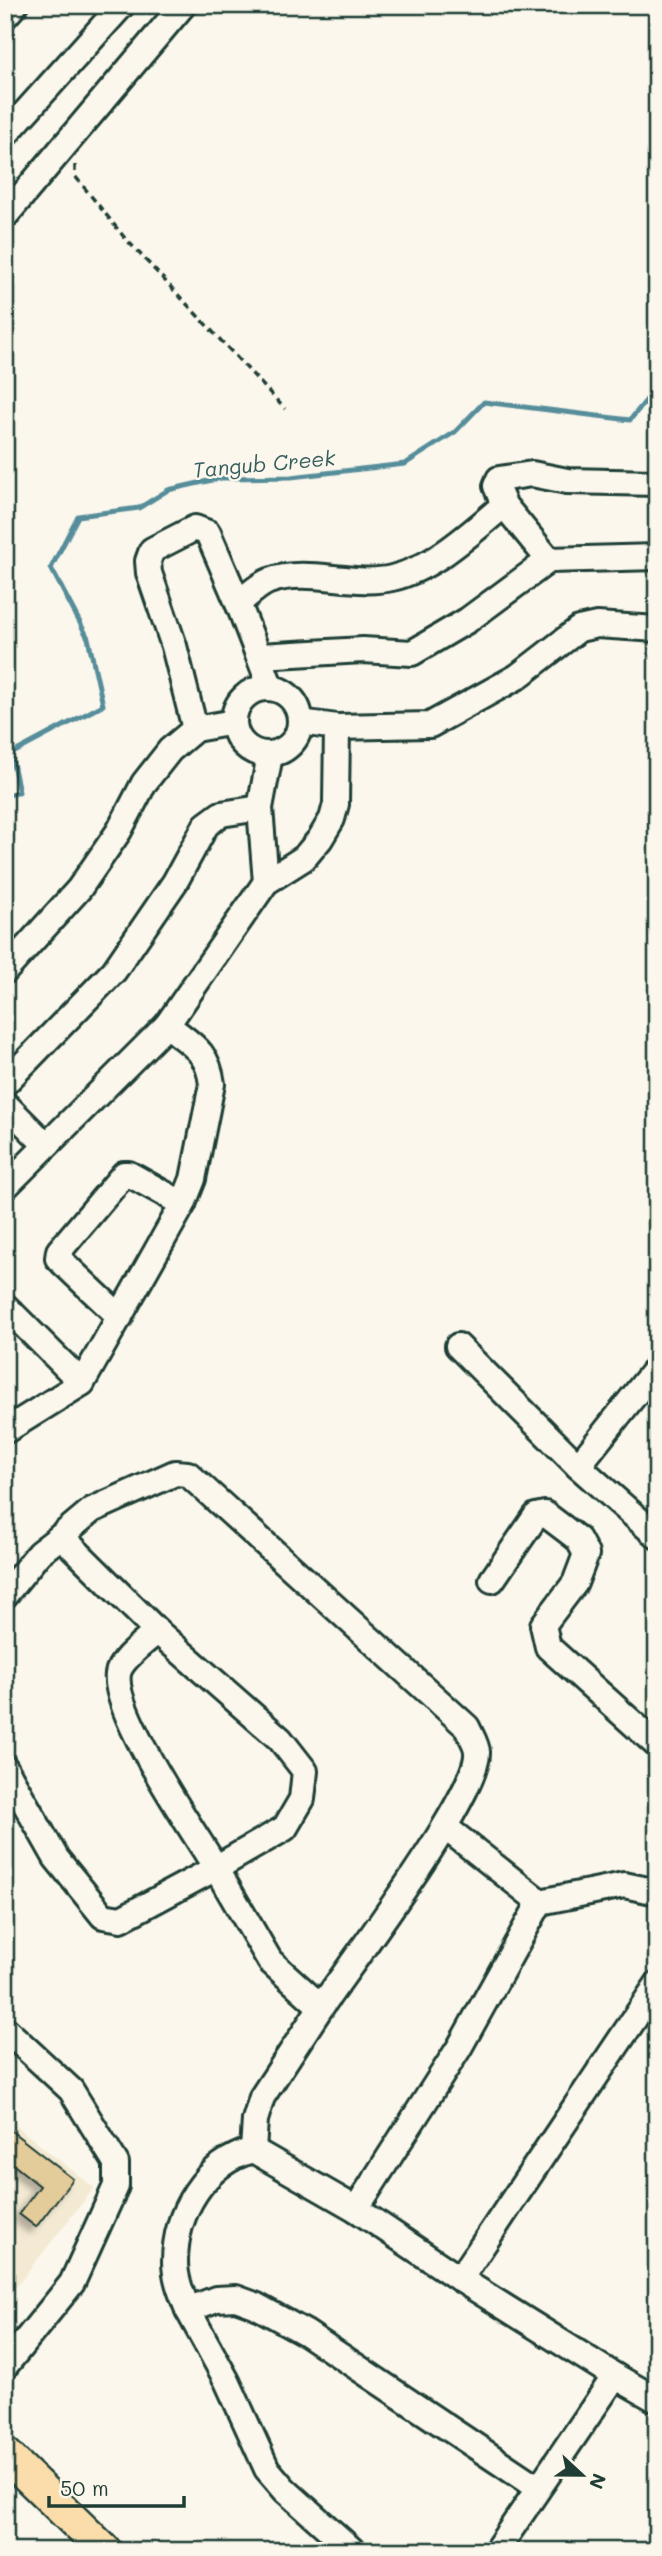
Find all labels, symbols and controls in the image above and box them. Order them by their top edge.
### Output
water label: Tangub Creek [192,443,337,483]
north arrow [546,2440,616,2510]
scale bar [49,2465,184,2509]
text: N [584,2470,613,2493]
text: 50 m [60,2474,109,2501]

